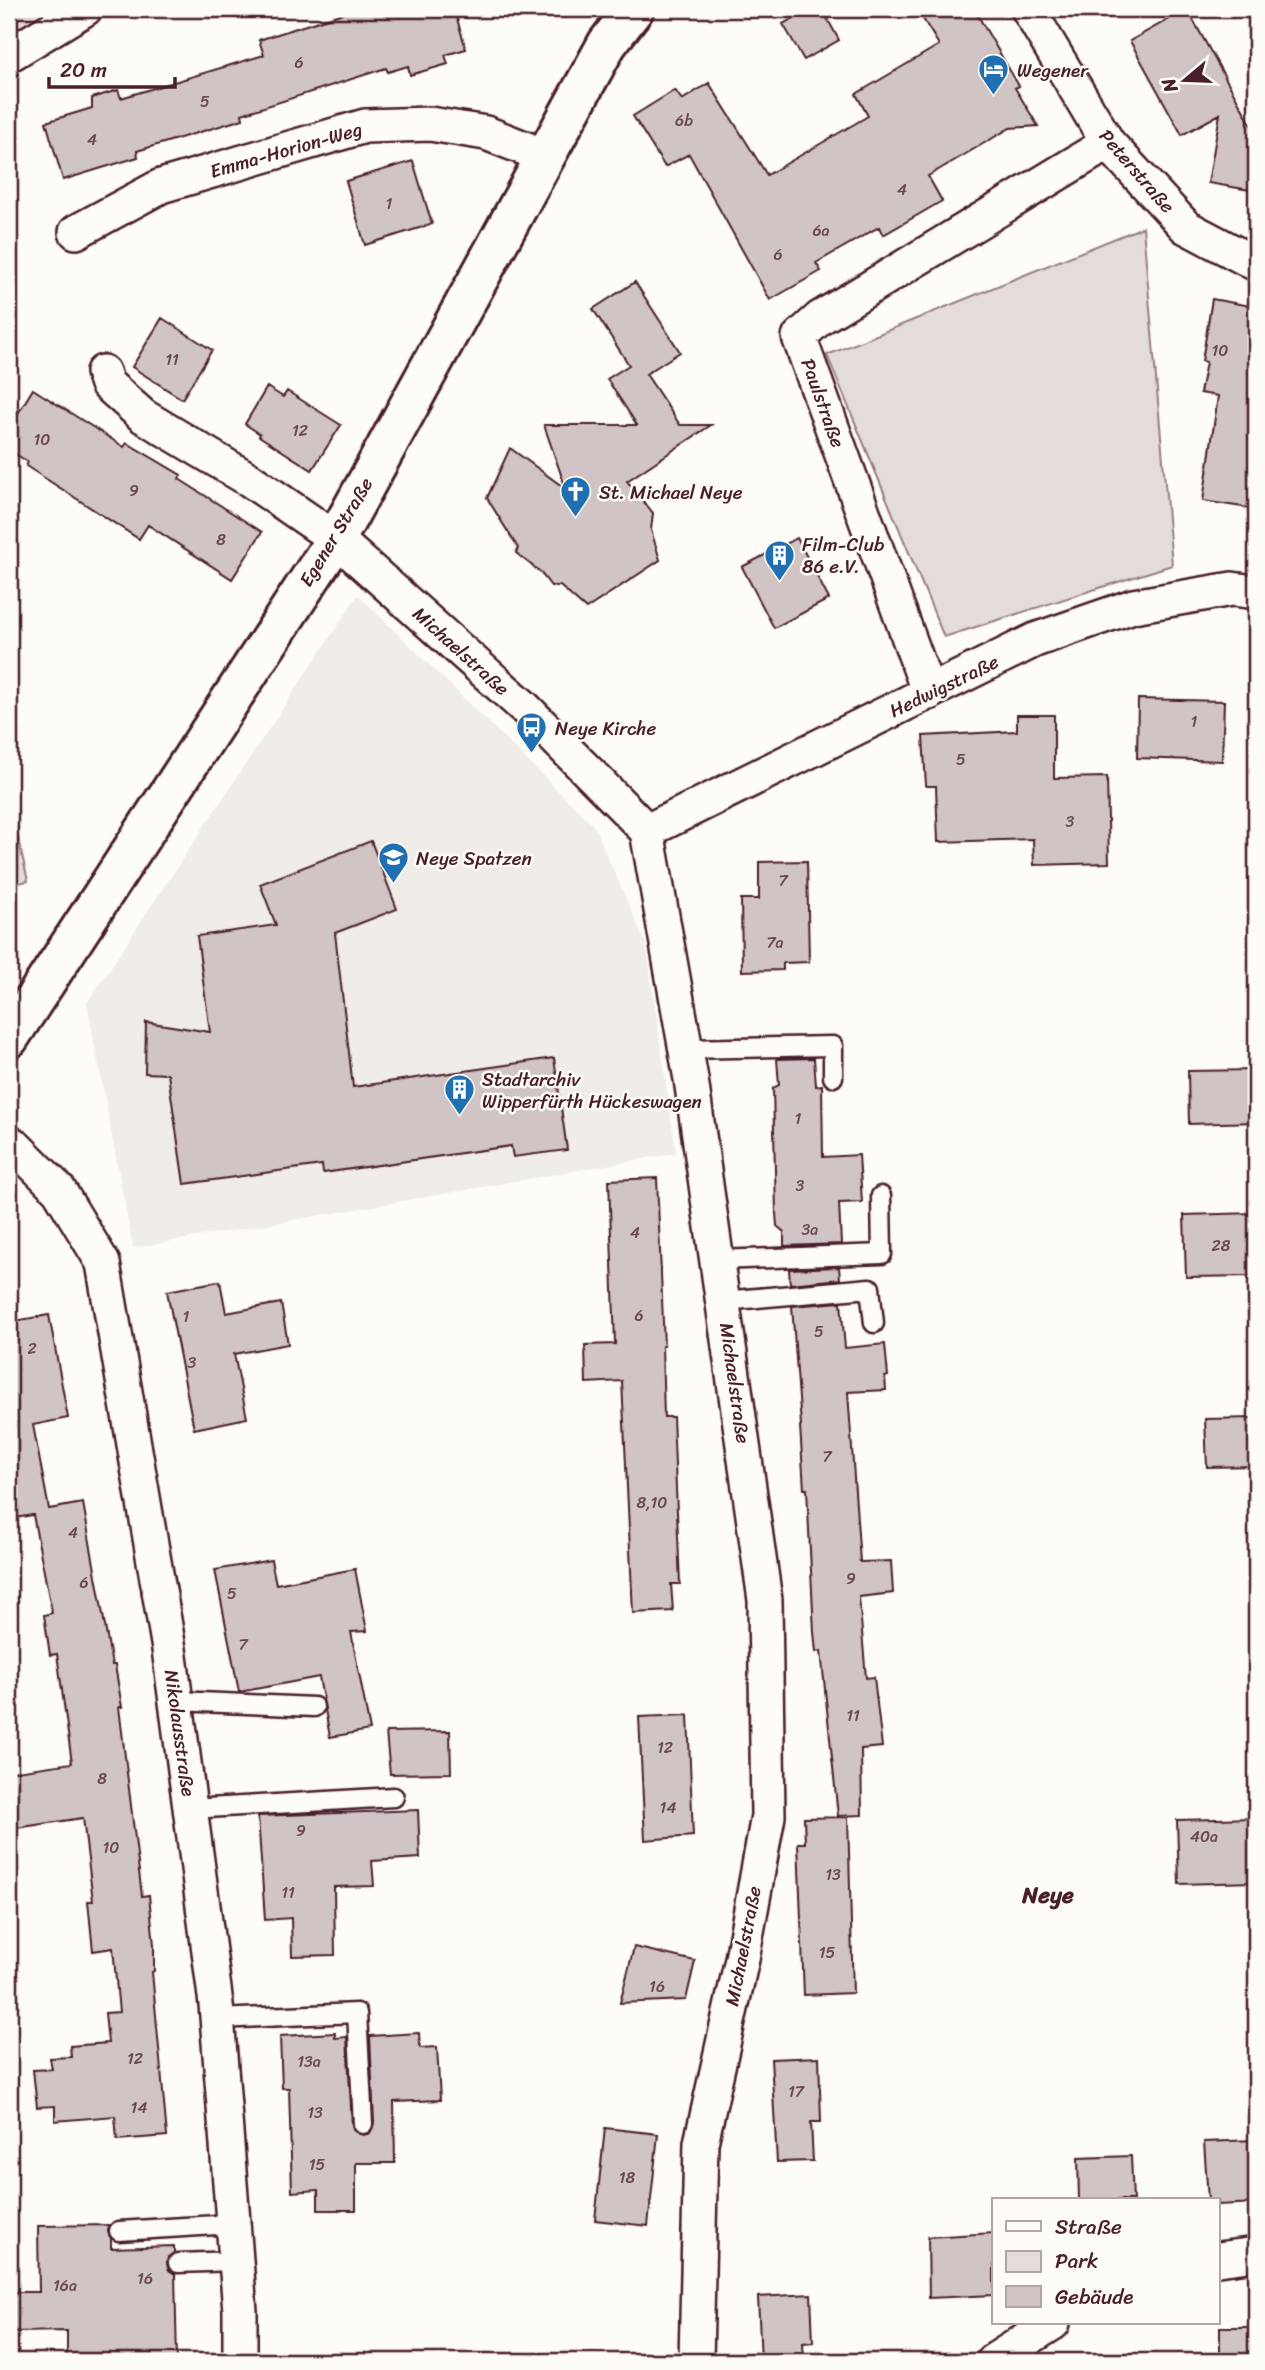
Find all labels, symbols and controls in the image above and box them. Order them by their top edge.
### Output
scale bar [49,46,175,90]
north arrow [1150,46,1220,116]
house number: 6 [294,48,304,77]
text: 20 m [60,51,107,89]
hotel icon: Wegener [977,53,1011,97]
place label: Wegener [1017,54,1089,87]
text: N [1151,73,1187,98]
house number: 5 [200,87,210,116]
house number: 6b [675,106,693,135]
street label: Emma-Horion-Weg [206,112,366,187]
street label: Peterstraße [1091,121,1184,221]
house number: 4 [87,125,97,154]
house number: 4 [897,175,907,204]
house number: 1 [386,189,393,218]
house number: 6a [812,216,830,245]
house number: 6 [773,240,783,269]
house number: 10 [1212,336,1228,365]
house number: 11 [165,345,179,374]
street label: Paulstraße [792,354,855,453]
house number: 12 [292,416,308,445]
house number: 10 [34,425,50,454]
street label: Egener Straße [290,471,382,593]
church icon: St. Michael Neye [559,475,593,519]
house number: 9 [129,476,139,505]
place label: St. Michael Neye [599,476,743,509]
house number: 8 [216,525,226,554]
place label: Film-Club 86 e.V. [802,528,884,583]
building icon: Film-Club 86 e.V. [762,538,796,582]
street label: Michaelstraße [405,598,517,704]
street label: Hedwigstraße [884,645,1005,727]
house number: 1 [1191,707,1198,736]
bus stop icon: Neye Kirche [515,711,549,755]
place label: Neye Kirche [555,712,657,745]
house number: 5 [956,745,966,774]
house number: 3 [1066,807,1075,836]
school or university icon: Neye Spatzen [376,841,410,885]
place label: Neye Spatzen [416,842,532,875]
house number: 7 [778,866,788,895]
house number: 7a [766,928,784,957]
place label: Stadtarchiv Wipperfürth Hückeswagen [482,1063,702,1118]
building icon: Stadtarchiv Wipperfürth Hückeswagen [442,1073,476,1117]
house number: 1 [795,1104,802,1133]
house number: 3 [796,1171,805,1200]
house number: 3a [802,1215,818,1244]
house number: 4 [630,1218,640,1247]
house number: 28 [1212,1231,1231,1260]
house number: 6 [634,1301,644,1330]
house number: 1 [183,1302,190,1331]
house number: 5 [814,1317,824,1346]
street label: Michaelstraße [710,1321,760,1446]
house number: 2 [27,1334,37,1363]
house number: 3 [188,1348,197,1377]
house number: 7 [822,1442,832,1471]
house number: 8,10 [637,1488,667,1517]
house number: 4 [68,1518,78,1547]
house number: 9 [846,1564,856,1593]
house number: 6 [79,1568,89,1597]
house number: 5 [227,1579,237,1608]
house number: 7 [238,1630,248,1659]
street label: Nikolausstraße [155,1667,205,1799]
house number: 11 [846,1701,860,1730]
house number: 12 [657,1733,673,1762]
house number: 8 [97,1764,107,1793]
house number: 14 [660,1793,676,1822]
house number: 9 [296,1816,306,1845]
house number: 40a [1190,1822,1218,1851]
house number: 10 [103,1833,119,1862]
house number: 13 [825,1860,841,1889]
district label: Neye [1021,1875,1074,1916]
house number: 11 [281,1878,295,1907]
street label: Michaelstraße [715,1883,771,2009]
house number: 15 [819,1938,836,1967]
house number: 16 [649,1972,665,2001]
house number: 12 [127,2044,143,2073]
house number: 13a [297,2047,321,2076]
house number: 17 [788,2077,805,2106]
house number: 14 [131,2093,147,2122]
house number: 13 [307,2098,323,2127]
house number: 15 [309,2150,326,2179]
house number: 18 [619,2163,636,2192]
legend [992,2198,1220,2324]
text: Straße [1055,2208,1122,2246]
text: Park [1055,2242,1098,2280]
house number: 16 [137,2264,153,2293]
house number: 16a [53,2271,77,2300]
text: Gebäude [1055,2278,1133,2316]

